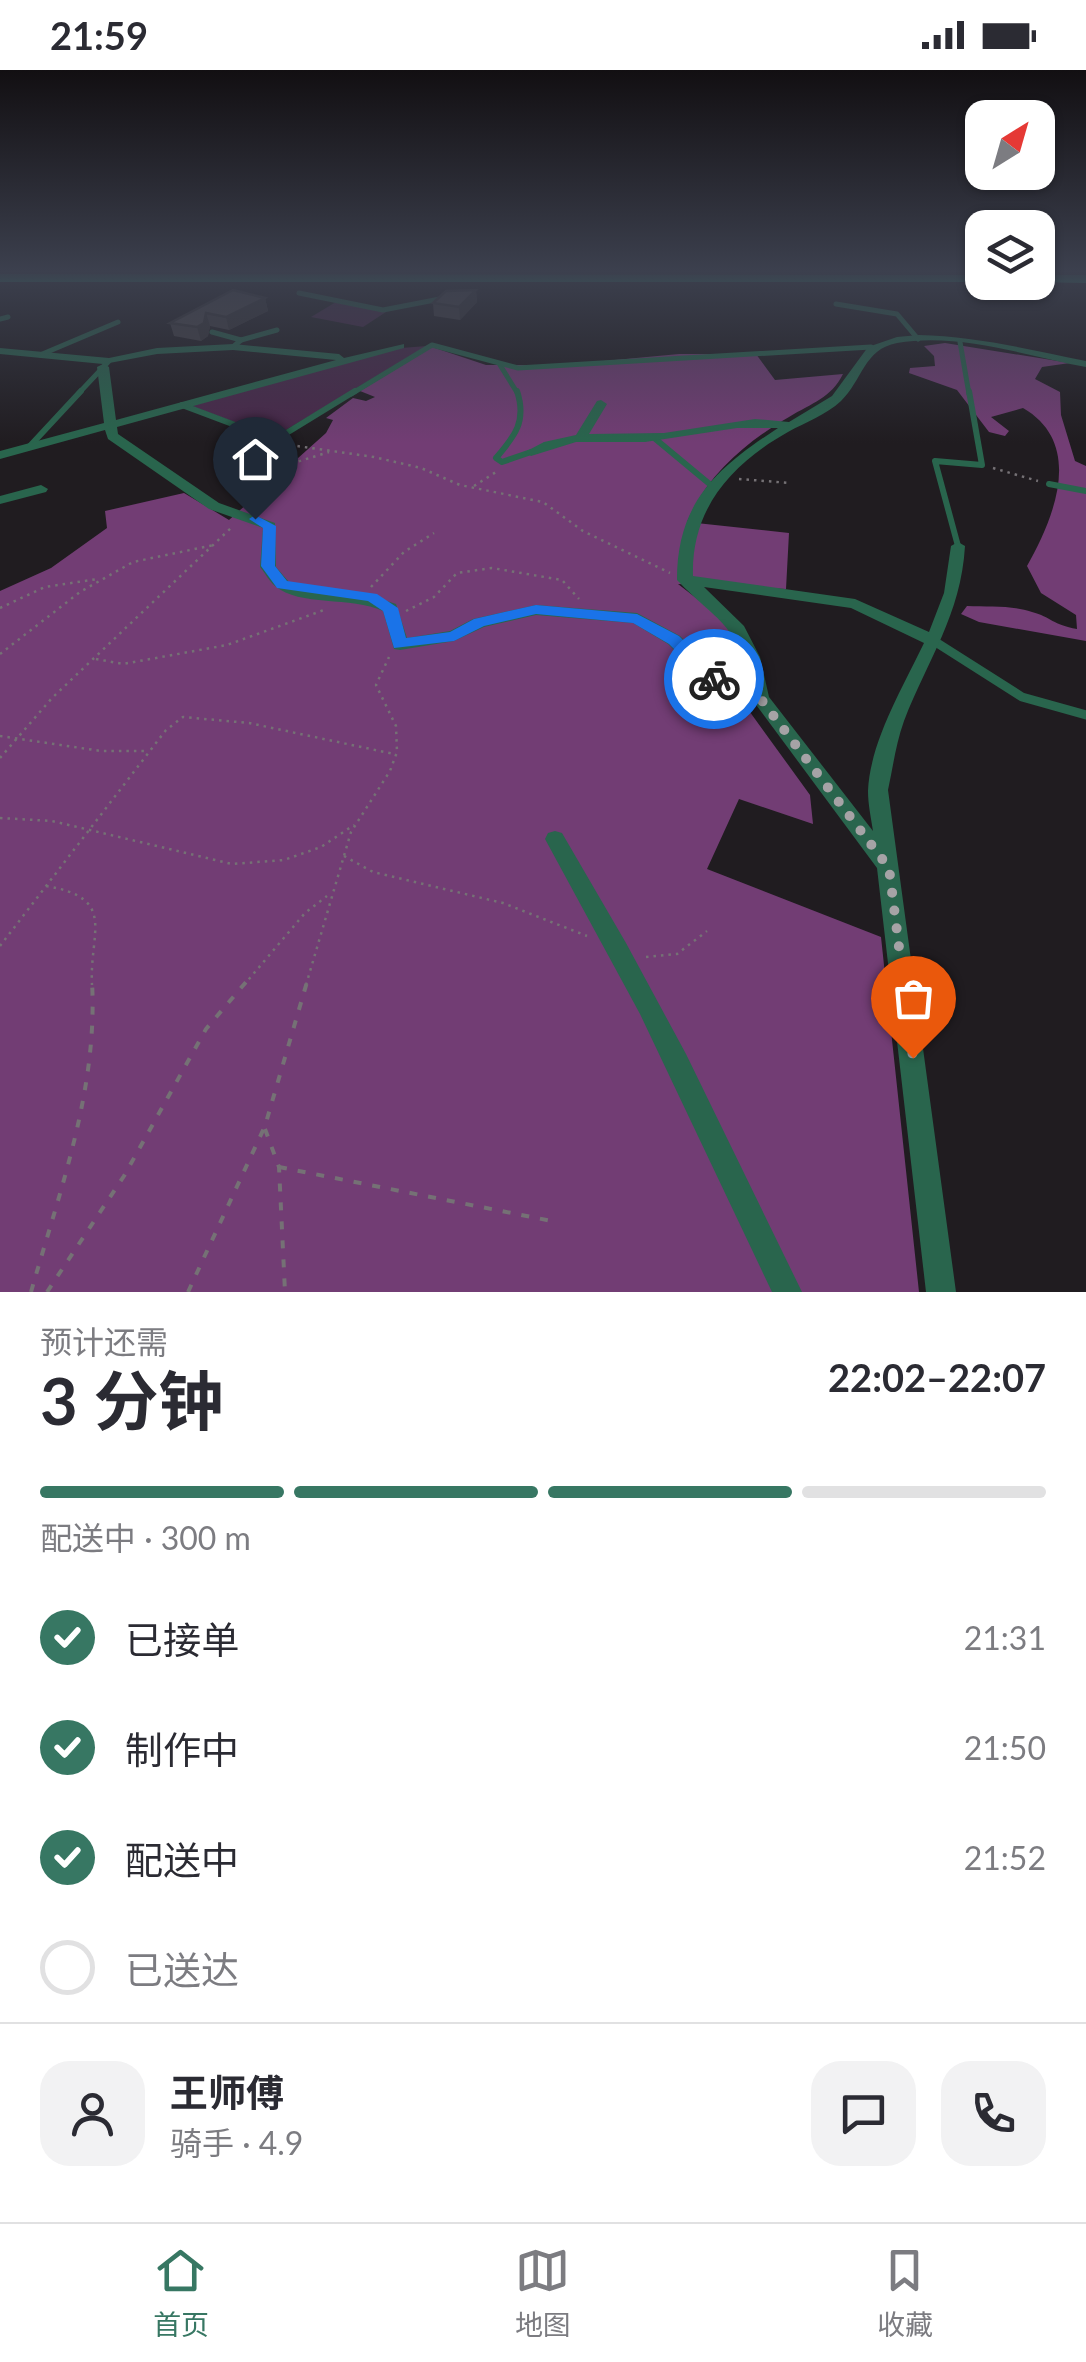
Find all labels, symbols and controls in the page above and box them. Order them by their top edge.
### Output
text: 21:59 [50,12,148,58]
north arrow [965,100,1055,190]
map controls [965,100,1055,300]
button: layers [965,210,1055,300]
pin [213,417,298,520]
icon: home [228,432,283,487]
courier [664,629,764,729]
icon: bike [687,652,742,707]
pin [871,956,956,1059]
icon: bag [886,971,941,1026]
text: 预计还需 [40,1322,168,1361]
text: 22:02–22:07 [828,1354,1046,1400]
text: 3 分钟 [40,1361,224,1439]
text: 配送中 · 300 m [40,1518,251,1557]
icon: check [40,1610,95,1665]
text: 已接单 [125,1616,239,1662]
text: 21:31 [964,1618,1046,1657]
icon: check [40,1720,95,1775]
text: 制作中 [125,1726,239,1772]
text: 21:50 [964,1728,1046,1767]
icon: check [40,1830,95,1885]
text: 配送中 [125,1836,239,1882]
text: 21:52 [964,1838,1046,1877]
text: 已送达 [125,1946,239,1992]
button: person [40,2061,145,2166]
button: chat [811,2061,916,2166]
button: phone [941,2061,1046,2166]
text: 王师傅 [170,2069,284,2115]
text: 骑手 · 4.9 [170,2123,303,2162]
tab: 首页 [153,2243,209,2343]
tab: 地图 [515,2243,571,2343]
tab: 收藏 [877,2243,933,2343]

